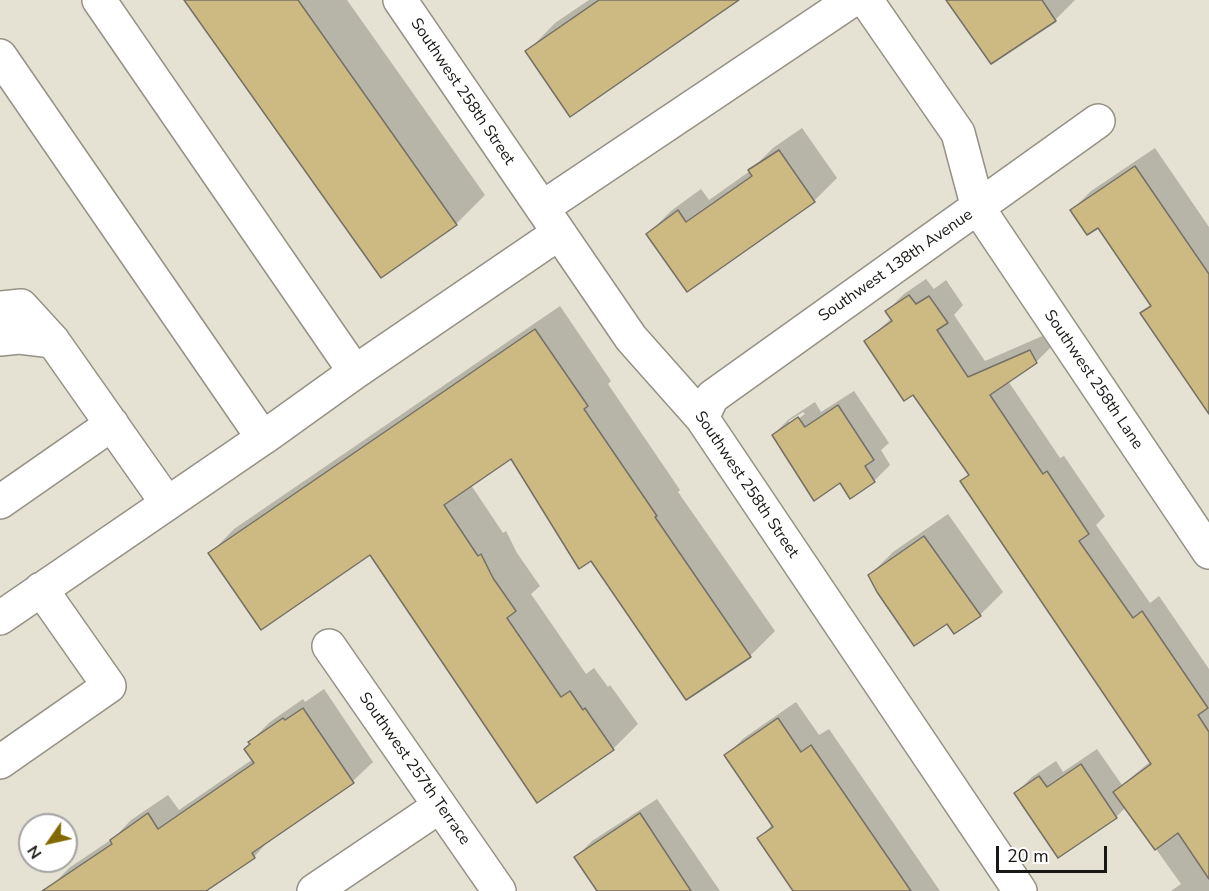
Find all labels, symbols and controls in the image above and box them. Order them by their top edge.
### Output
street label: Southwest 258th Street [406,15,518,169]
street label: Southwest 138th Avenue [815,205,977,327]
street label: Southwest 258th Lane [1039,307,1147,453]
street label: Southwest 258th Street [690,408,802,562]
street label: Southwest 257th Terrace [354,689,474,849]
north arrow [18,813,78,873]
scale bar [999,834,1110,872]
text: N [22,841,47,863]
text: 20 m [1007,844,1049,868]

